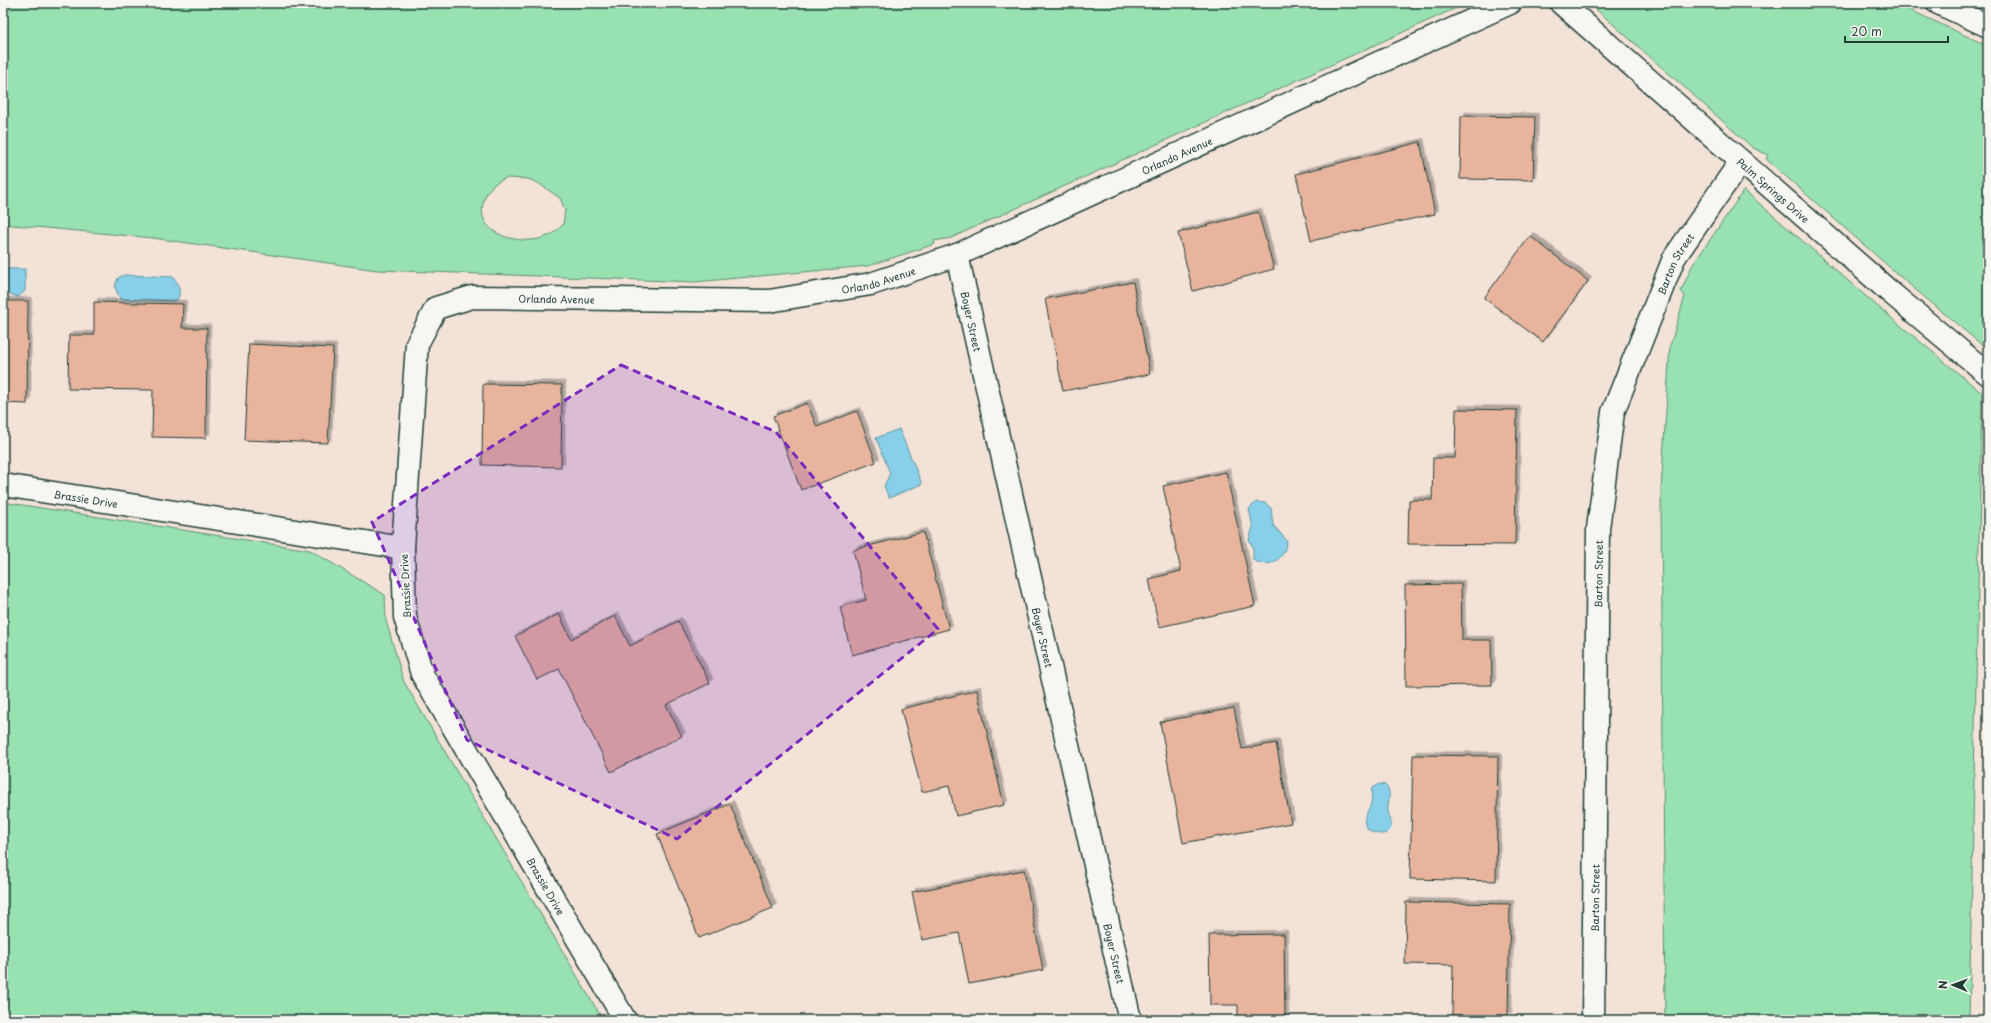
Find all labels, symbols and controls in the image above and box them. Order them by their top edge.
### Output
scale bar [1845,18,1948,44]
text: 20 m [1851,22,1882,40]
street label: Orlando Avenue [1139,132,1214,178]
street label: Palm Springs Drive [1734,154,1813,226]
street label: Barton Street [1653,230,1697,297]
street label: Orlando Avenue [840,262,917,296]
street label: Orlando Avenue [518,290,595,306]
street label: Boyer Street [958,290,986,353]
street label: Brassie Drive [53,486,119,510]
street label: Barton Street [1590,540,1605,608]
street label: Brassie Drive [396,553,414,619]
street label: Boyer Street [1029,606,1058,669]
street label: Brassie Drive [523,854,569,918]
street label: Barton Street [1586,864,1602,932]
street label: Boyer Street [1101,922,1129,985]
north arrow [1933,965,1973,1005]
text: N [1934,980,1951,989]

